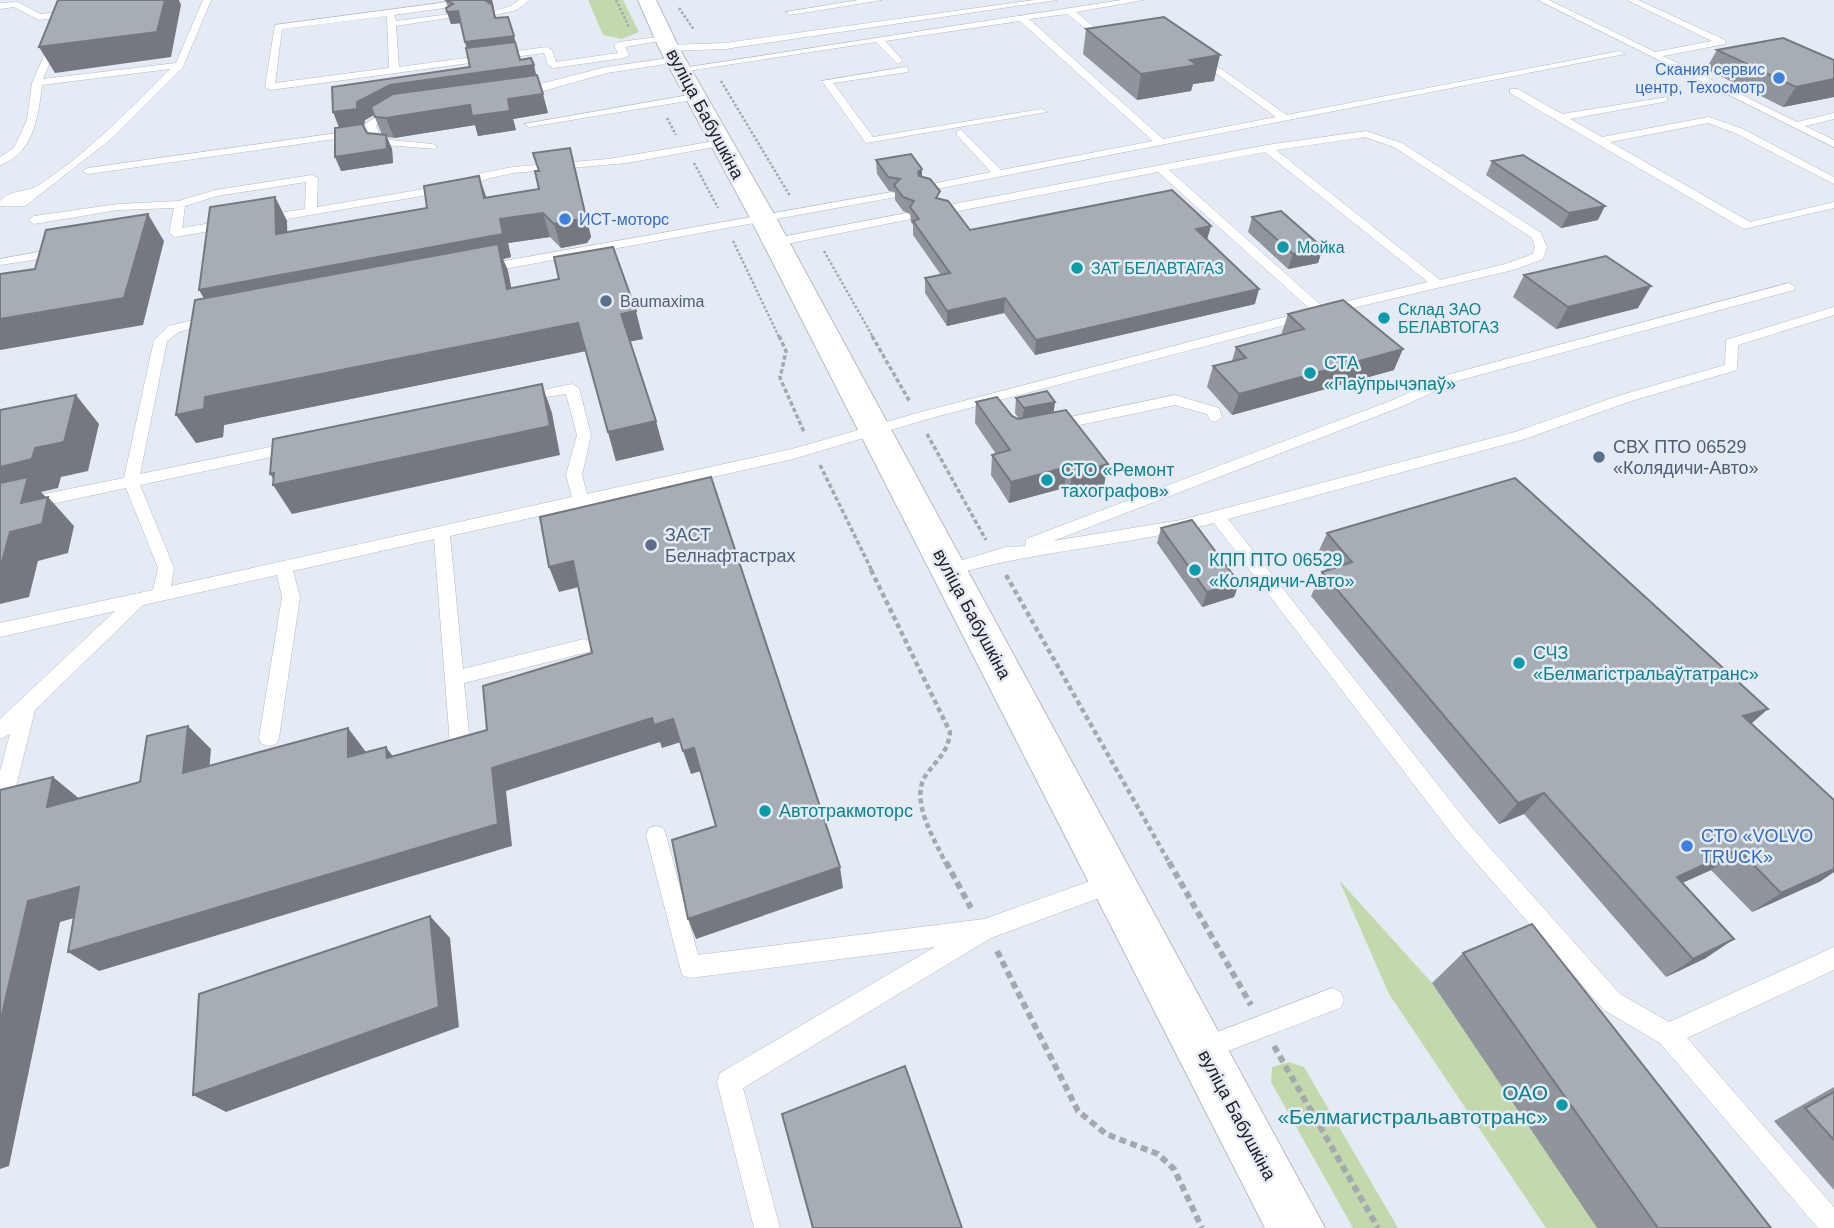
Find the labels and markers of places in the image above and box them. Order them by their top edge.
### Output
place label: Скания сервис центр, Техосмотр [1635,61,1765,96]
marker: Скания сервис центр, Техосмотр [1771,70,1787,86]
marker: ИСТ-моторс [557,211,573,227]
place label: ИСТ-моторс [579,211,669,228]
marker: Мойка [1275,239,1291,255]
place label: Мойка [1297,239,1345,256]
marker: ЗАТ БЕЛАВТАГАЗ [1069,260,1085,276]
place label: ЗАТ БЕЛАВТАГАЗ [1091,260,1224,277]
marker: Baumaxima [598,293,614,309]
place label: Baumaxima [620,293,705,310]
place label: Склад ЗАО БЕЛАВТОГАЗ [1398,301,1499,336]
marker: Склад ЗАО БЕЛАВТОГАЗ [1376,310,1392,326]
place label: СТА «Паўпрычэпаў» [1324,353,1456,394]
marker: СТА «Паўпрычэпаў» [1302,365,1318,381]
place label: СВХ ПТО 06529 «Колядичи-Авто» [1613,437,1759,478]
marker: СВХ ПТО 06529 «Колядичи-Авто» [1591,449,1607,465]
place label: СТО «Ремонт тахографов» [1061,460,1174,501]
marker: СТО «Ремонт тахографов» [1039,472,1055,488]
place label: ЗАСТ Белнафтастрах [665,525,795,566]
marker: ЗАСТ Белнафтастрах [643,537,659,553]
place label: КПП ПТО 06529 «Колядичи-Авто» [1209,550,1355,591]
marker: КПП ПТО 06529 «Колядичи-Авто» [1187,562,1203,578]
place label: СЧЗ «Белмагістральаўтатранс» [1533,643,1759,684]
marker: СЧЗ «Белмагістральаўтатранс» [1511,655,1527,671]
place label: Автотракмоторс [779,801,913,821]
marker: Автотракмоторс [757,803,773,819]
place label: СТО «VOLVO TRUCK» [1701,826,1813,867]
marker: СТО «VOLVO TRUCK» [1679,838,1695,854]
place label: ОАО «Белмагистральавтотранс» [1277,1081,1548,1128]
marker: ОАО «Белмагистральавтотранс» [1554,1097,1570,1113]

